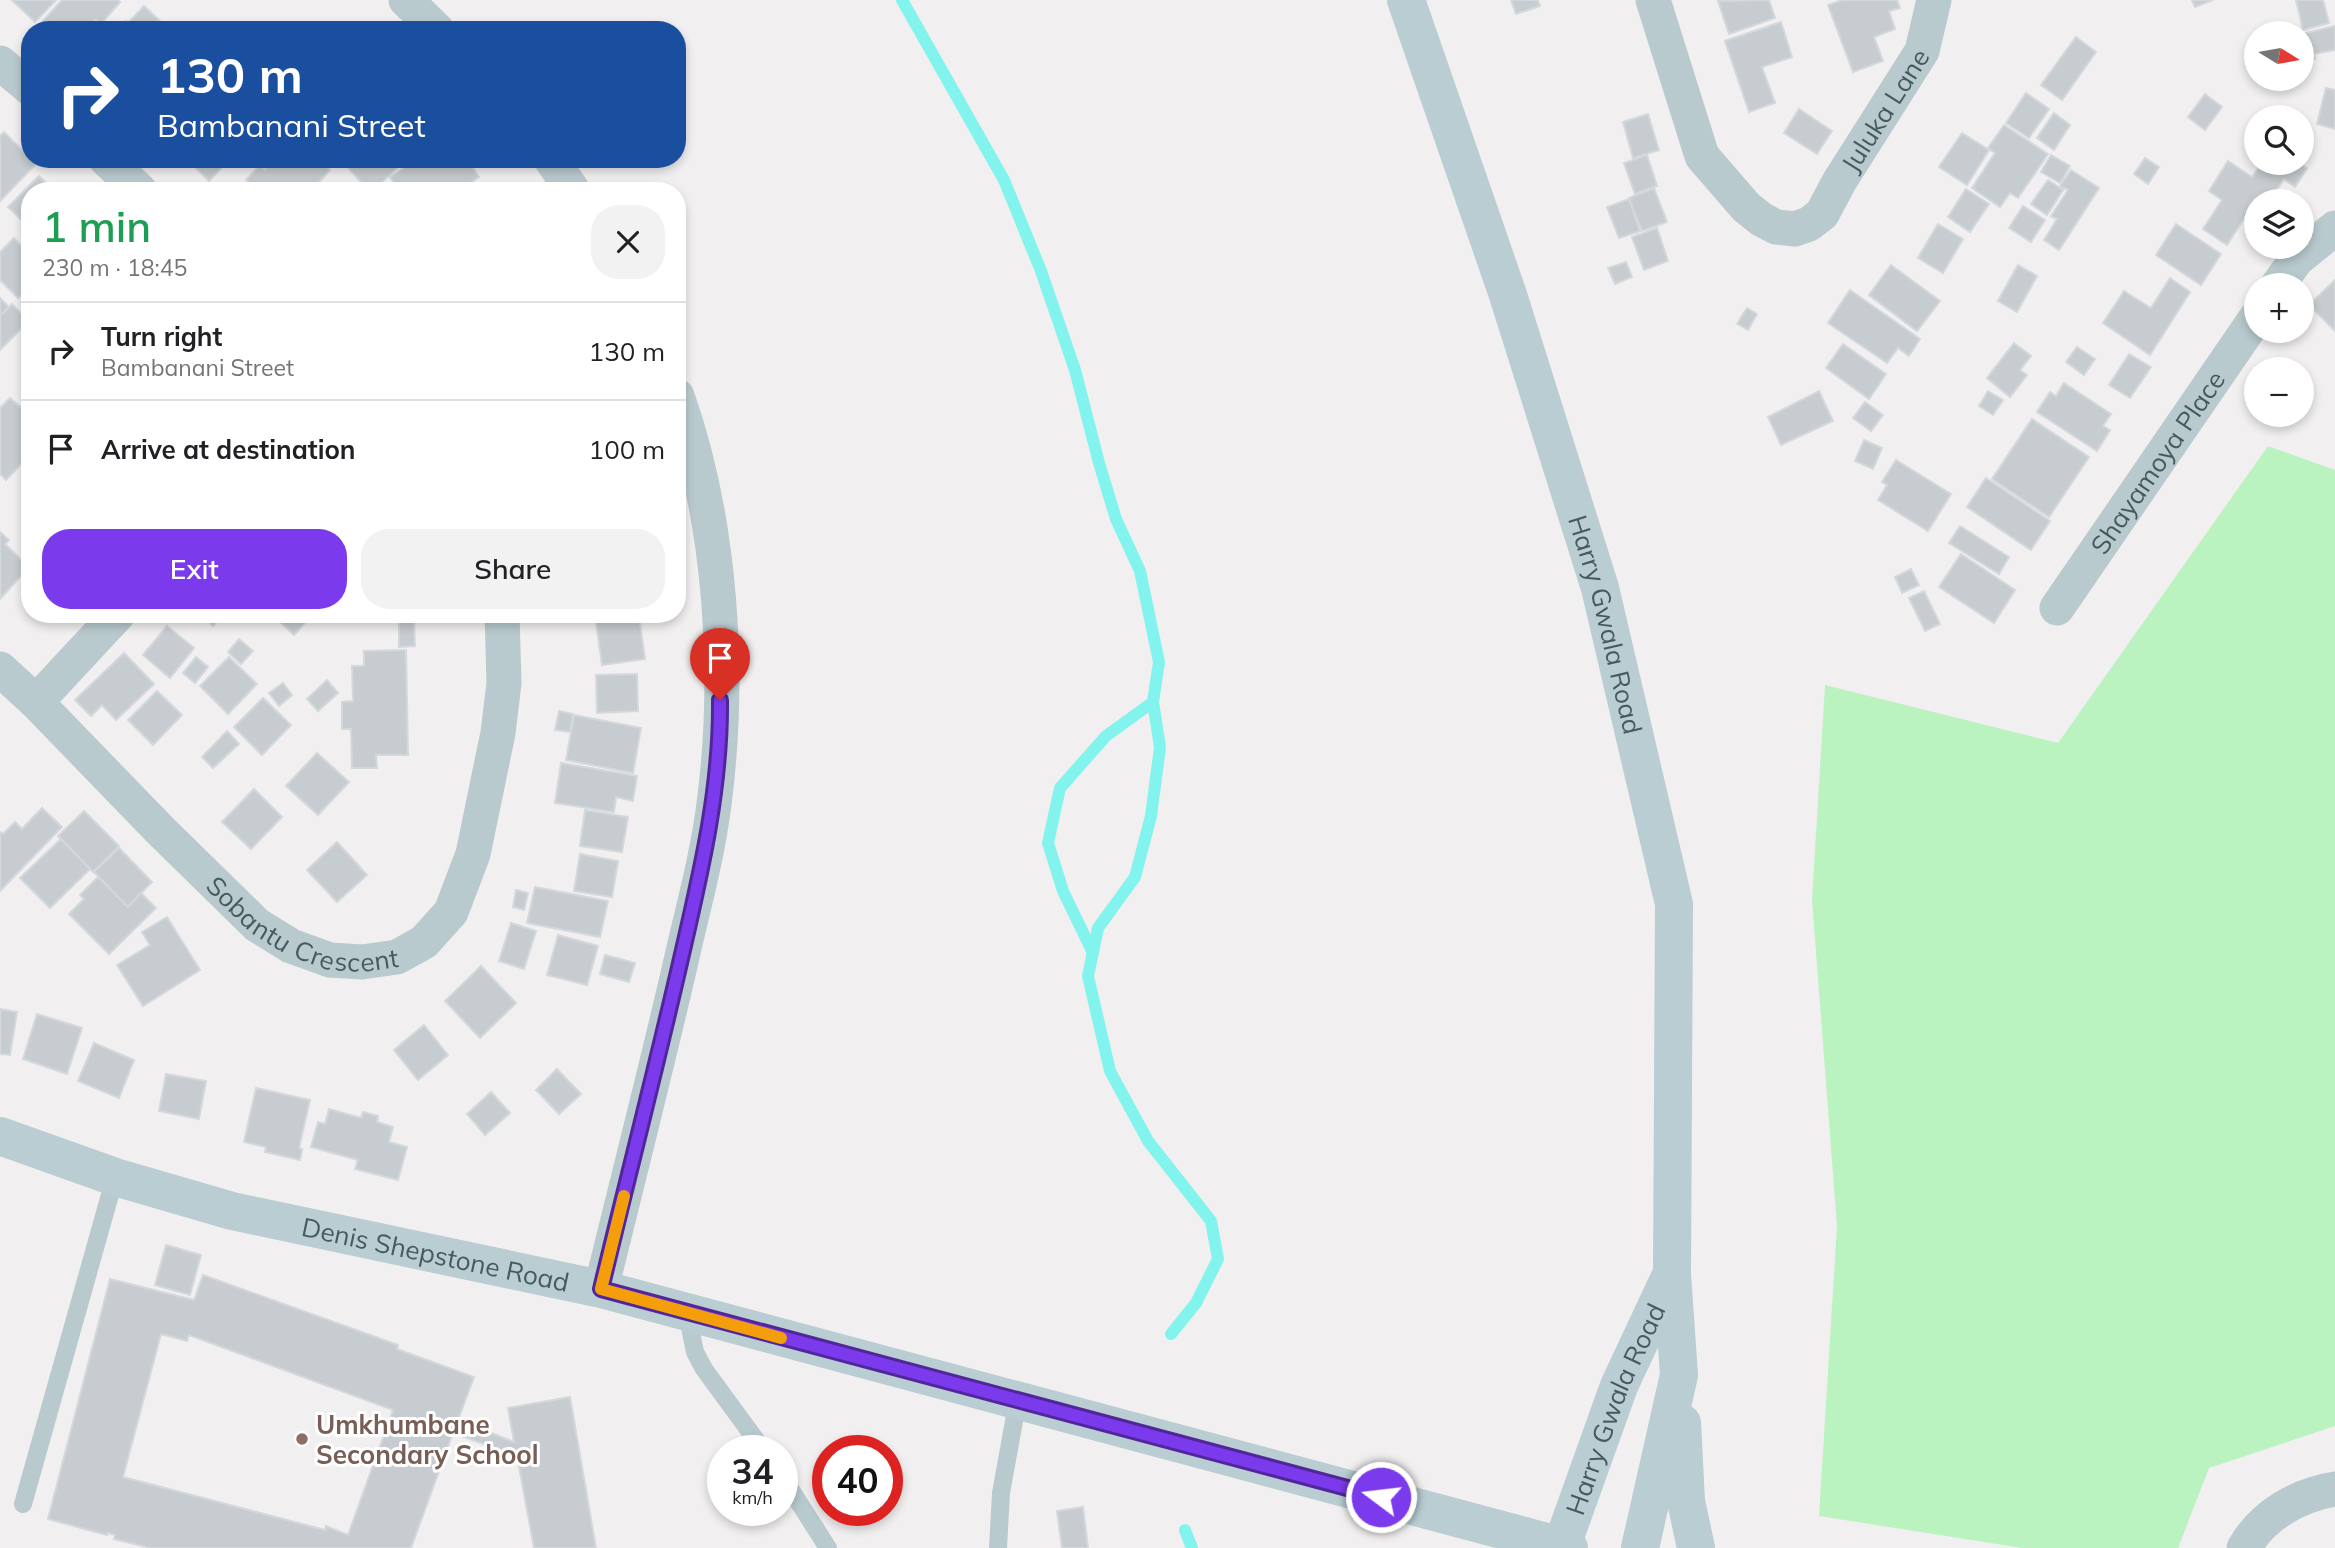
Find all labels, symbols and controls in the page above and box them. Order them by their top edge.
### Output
north arrow [2244,21,2314,91]
map controls [2244,21,2314,427]
street label: Juluka Lane [1833,42,1936,178]
text: 130 m [157,44,303,105]
icon: right [42,49,133,140]
text: Bambanani Street [157,105,426,145]
button: search [2244,105,2314,175]
button: layers [2244,189,2314,259]
text: 1 min [42,200,151,253]
button: close [591,205,665,279]
text: 230 m · 18:45 [42,253,187,282]
button: + [2244,273,2314,343]
text: Turn right [101,320,222,353]
icon: right [42,332,80,370]
text: 130 m [589,335,665,368]
text: Bambanani Street [101,353,294,382]
button: − [2244,357,2314,427]
street label: Shayamoya Place [2083,364,2232,560]
icon: arrive [42,430,80,468]
text: Arrive at destination [101,433,356,466]
text: 100 m [589,433,665,466]
street label: Harry Gwala Road [1562,511,1650,737]
button: Exit [42,529,347,609]
button: Share [361,529,665,609]
pin [690,628,750,700]
icon: arrive [701,639,739,677]
street label: Sobantu Crescent [200,869,401,979]
street label: Denis Shepstone Road [299,1210,572,1298]
street label: Harry Gwala Road [1558,1298,1672,1519]
place label: Umkhumbane Secondary School [316,1408,539,1471]
marker: Umkhumbane Secondary School [294,1431,310,1447]
speed limit sign: 40 [812,1435,903,1526]
text: 34 [731,1449,774,1493]
position arrow [1344,1460,1418,1534]
text: km/h [732,1486,773,1509]

